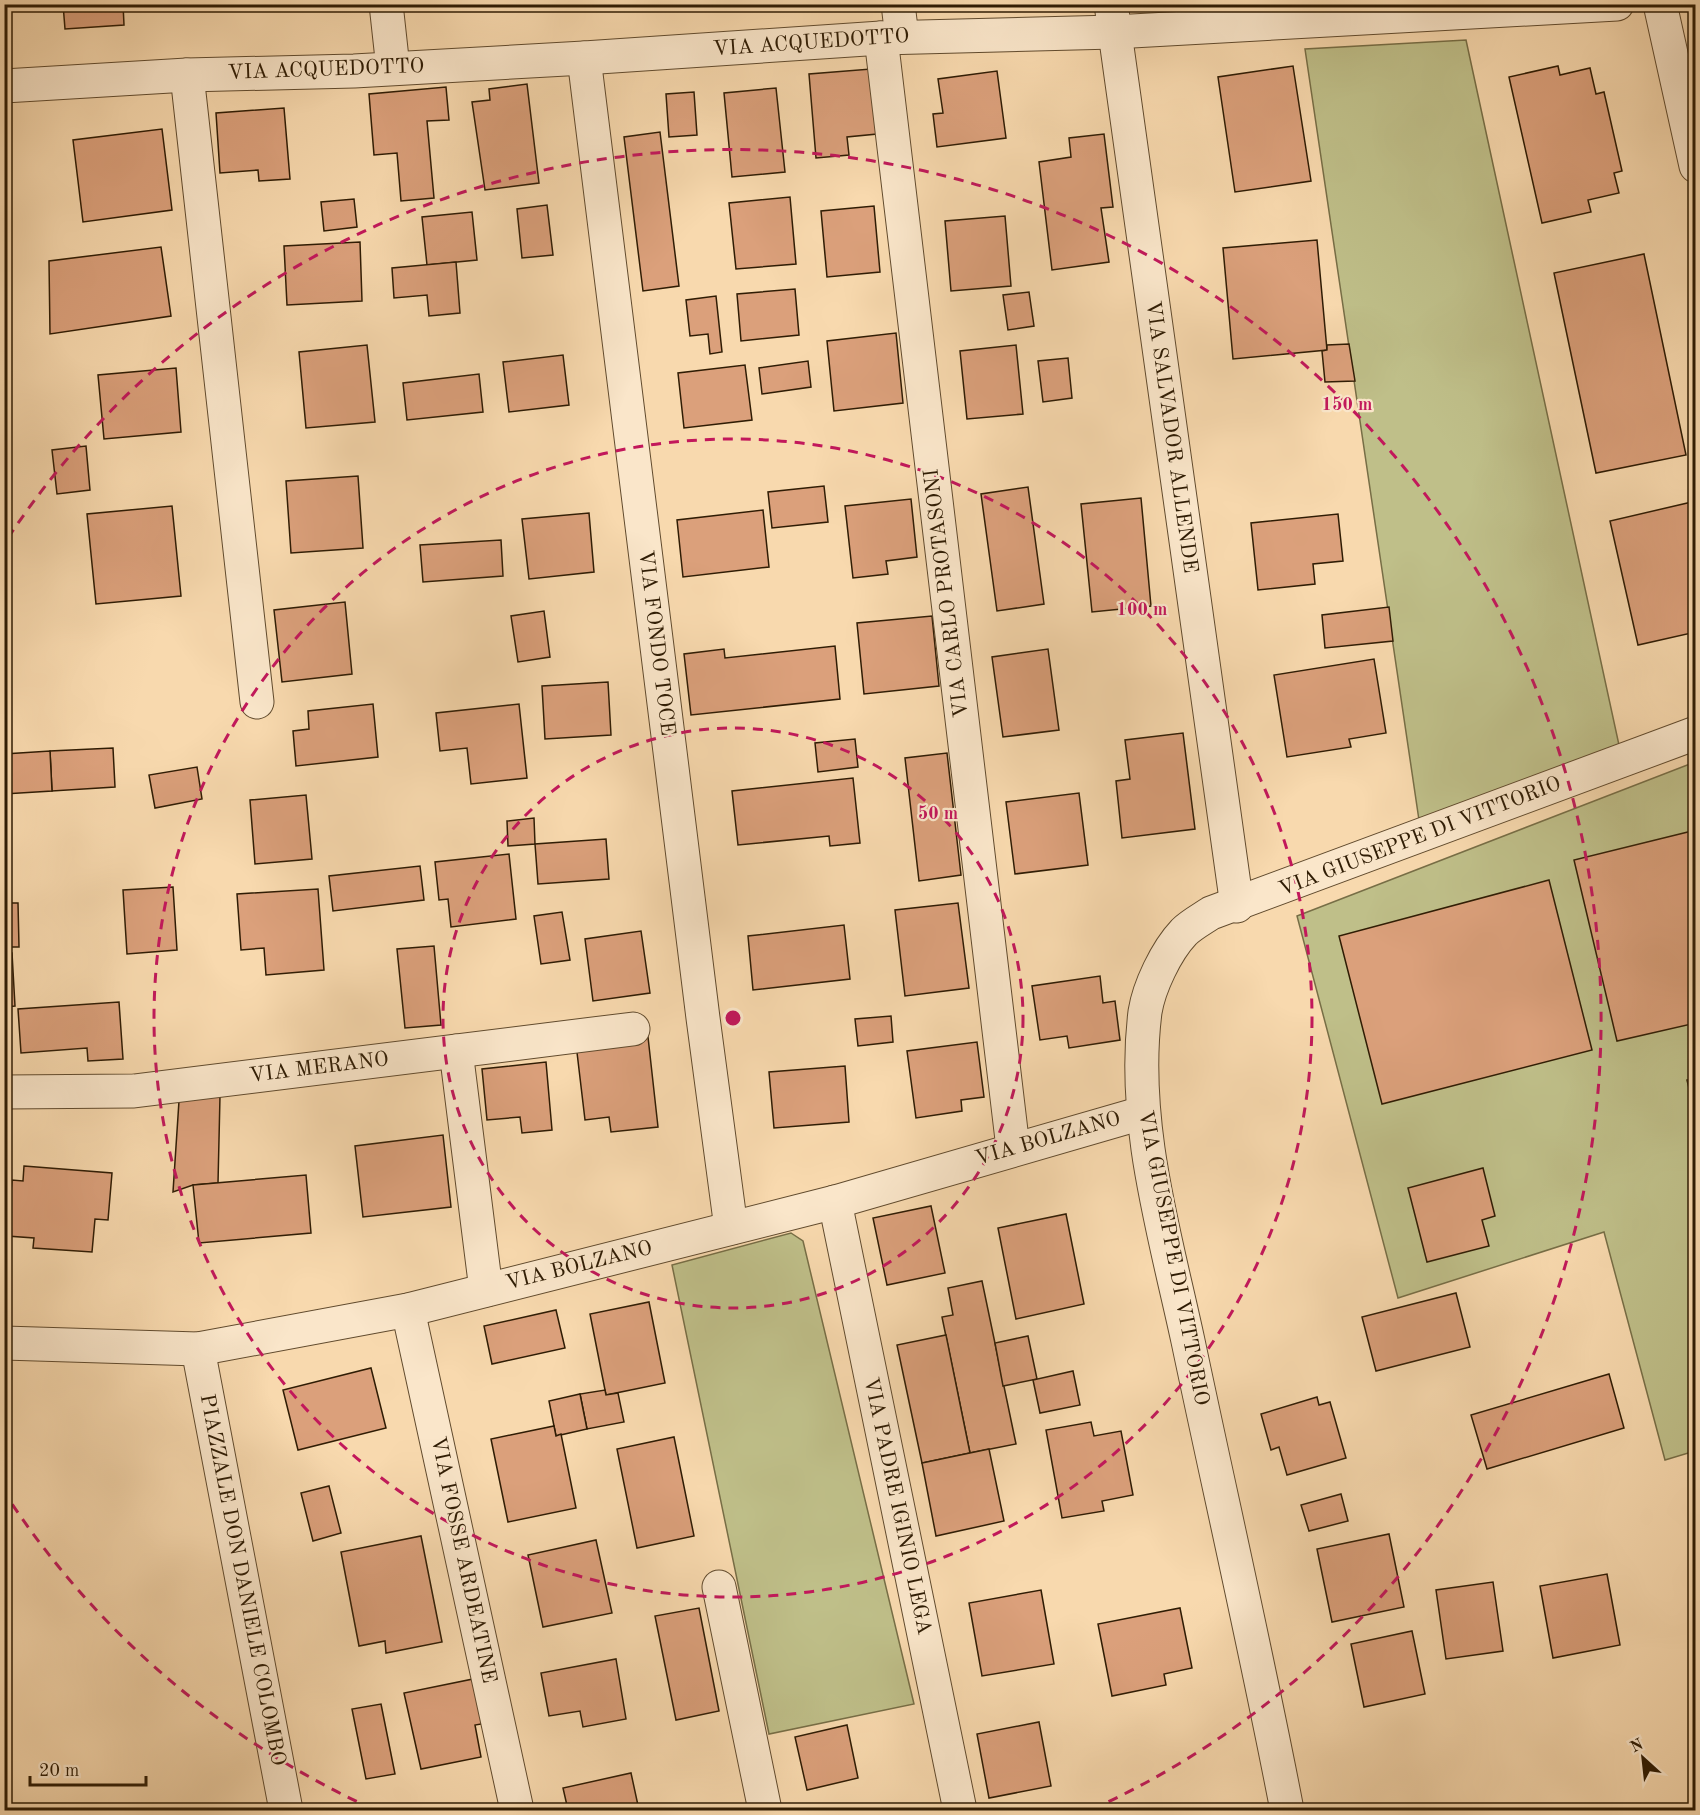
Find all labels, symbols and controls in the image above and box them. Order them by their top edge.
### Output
street label: VIA ACQUEDOTTO [712,26,910,60]
street label: VIA ACQUEDOTTO [227,56,425,84]
street label: VIA SALVADOR ALLENDE [1141,299,1201,575]
text: 150 m [1322,396,1372,414]
street label: VIA CARLO PROTASONI [921,467,973,719]
street label: VIA FONDO TOCE [634,549,678,737]
text: 100 m [1117,601,1167,619]
street label: VIA GIUSEPPE DI VITTORIO [1276,773,1564,901]
text: 50 m [918,805,958,823]
centre of rings [723,1008,743,1028]
street label: VIA MERANO [248,1049,390,1087]
street label: VIA BOLZANO [973,1108,1123,1170]
street label: VIA GIUSEPPE DI VITTORIO [1134,1109,1212,1407]
street label: VIA BOLZANO [504,1238,654,1294]
street label: VIA PADRE IGINIO LEGA [859,1375,935,1637]
street label: PIAZZALE DON DANIELE COLOMBO [196,1392,288,1768]
street label: VIA FOSSE ARDEATINE [427,1435,499,1685]
north arrow [1613,1728,1673,1788]
text: N [1628,1736,1647,1756]
scale bar [30,1749,146,1787]
text: 20 m [39,1762,79,1780]

